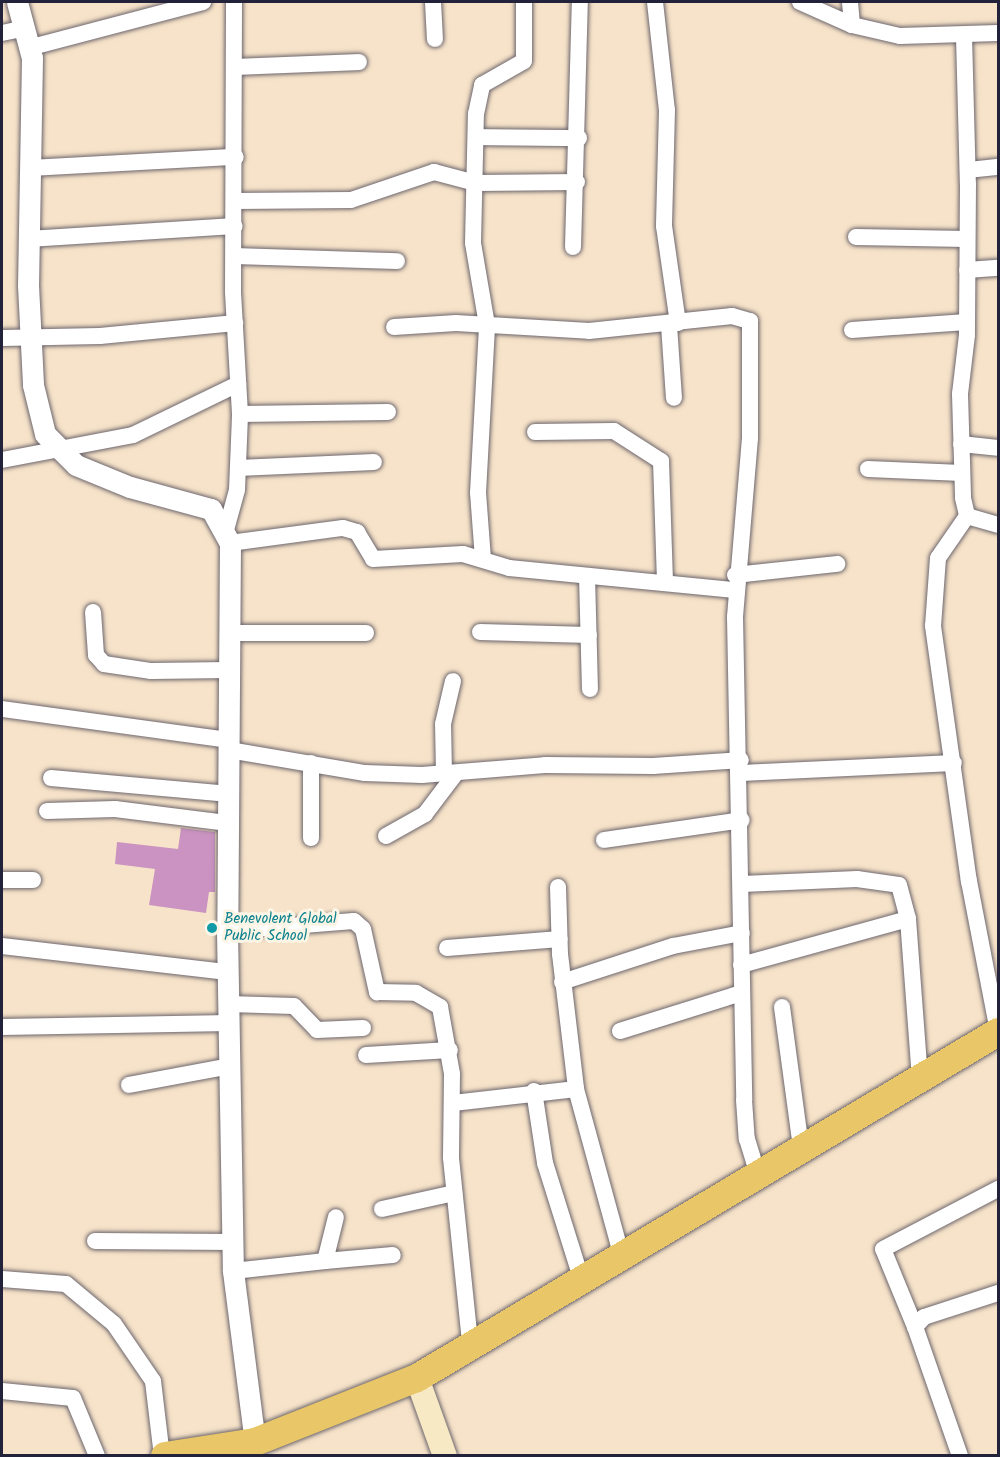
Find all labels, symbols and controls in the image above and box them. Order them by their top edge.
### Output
place label: Benevolent Global Public School [224,910,337,945]
marker: Benevolent Global Public School [205,921,219,935]

